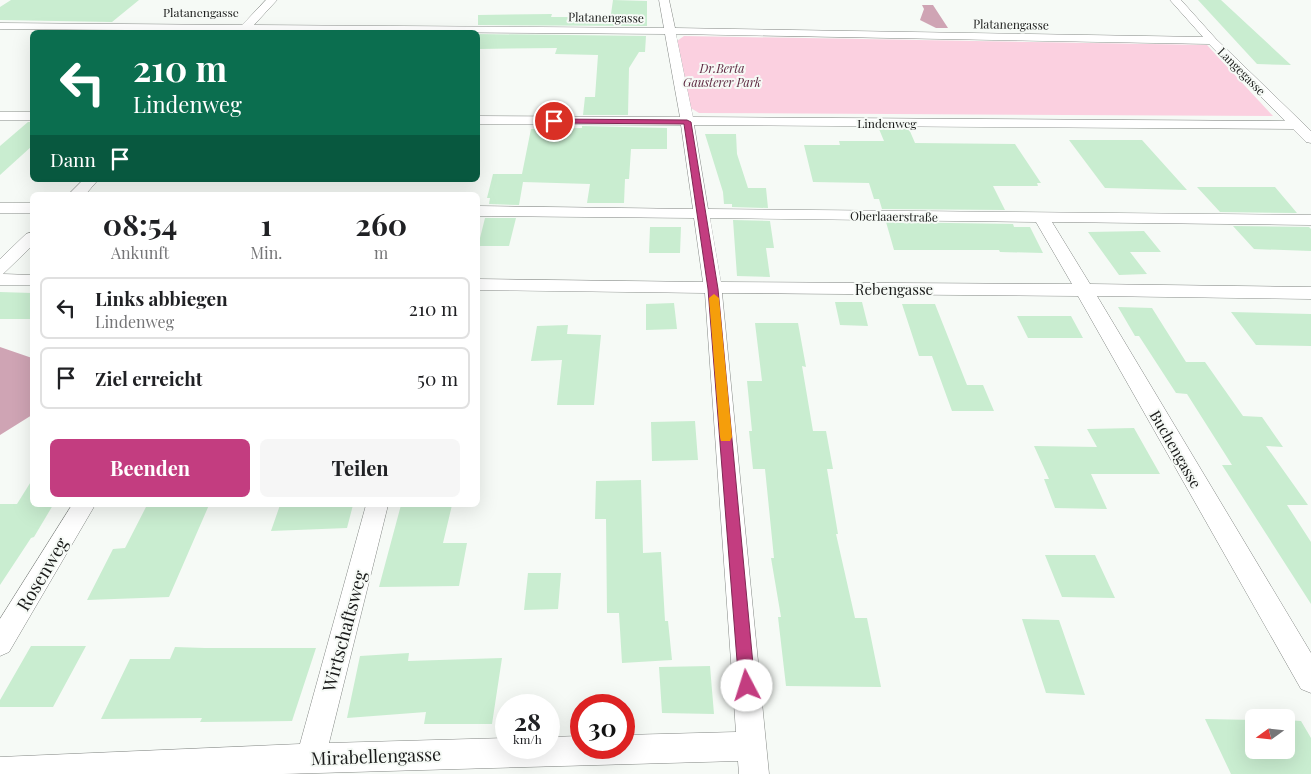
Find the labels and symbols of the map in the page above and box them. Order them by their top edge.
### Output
street label: Platanengasse [163,4,239,20]
street label: Platanengasse [568,8,644,26]
street label: Platanengasse [973,15,1049,33]
street label: Langegasse [1215,44,1269,98]
park label: Dr.Berta Gausterer Park [683,60,761,90]
pin [533,100,575,142]
street label: Lindenweg [857,115,917,131]
street label: Oberlaaerstraße [850,207,938,225]
street label: Rebengasse [855,279,933,299]
street label: Buchengasse [1146,406,1206,492]
street label: Rosenweg [11,532,74,615]
street label: Wirtschaftsweg [316,567,372,695]
position arrow [720,659,772,711]
speed limit sign: 30 [570,694,635,759]
north arrow [1245,709,1295,759]
street label: Mirabellengasse [310,742,442,770]

